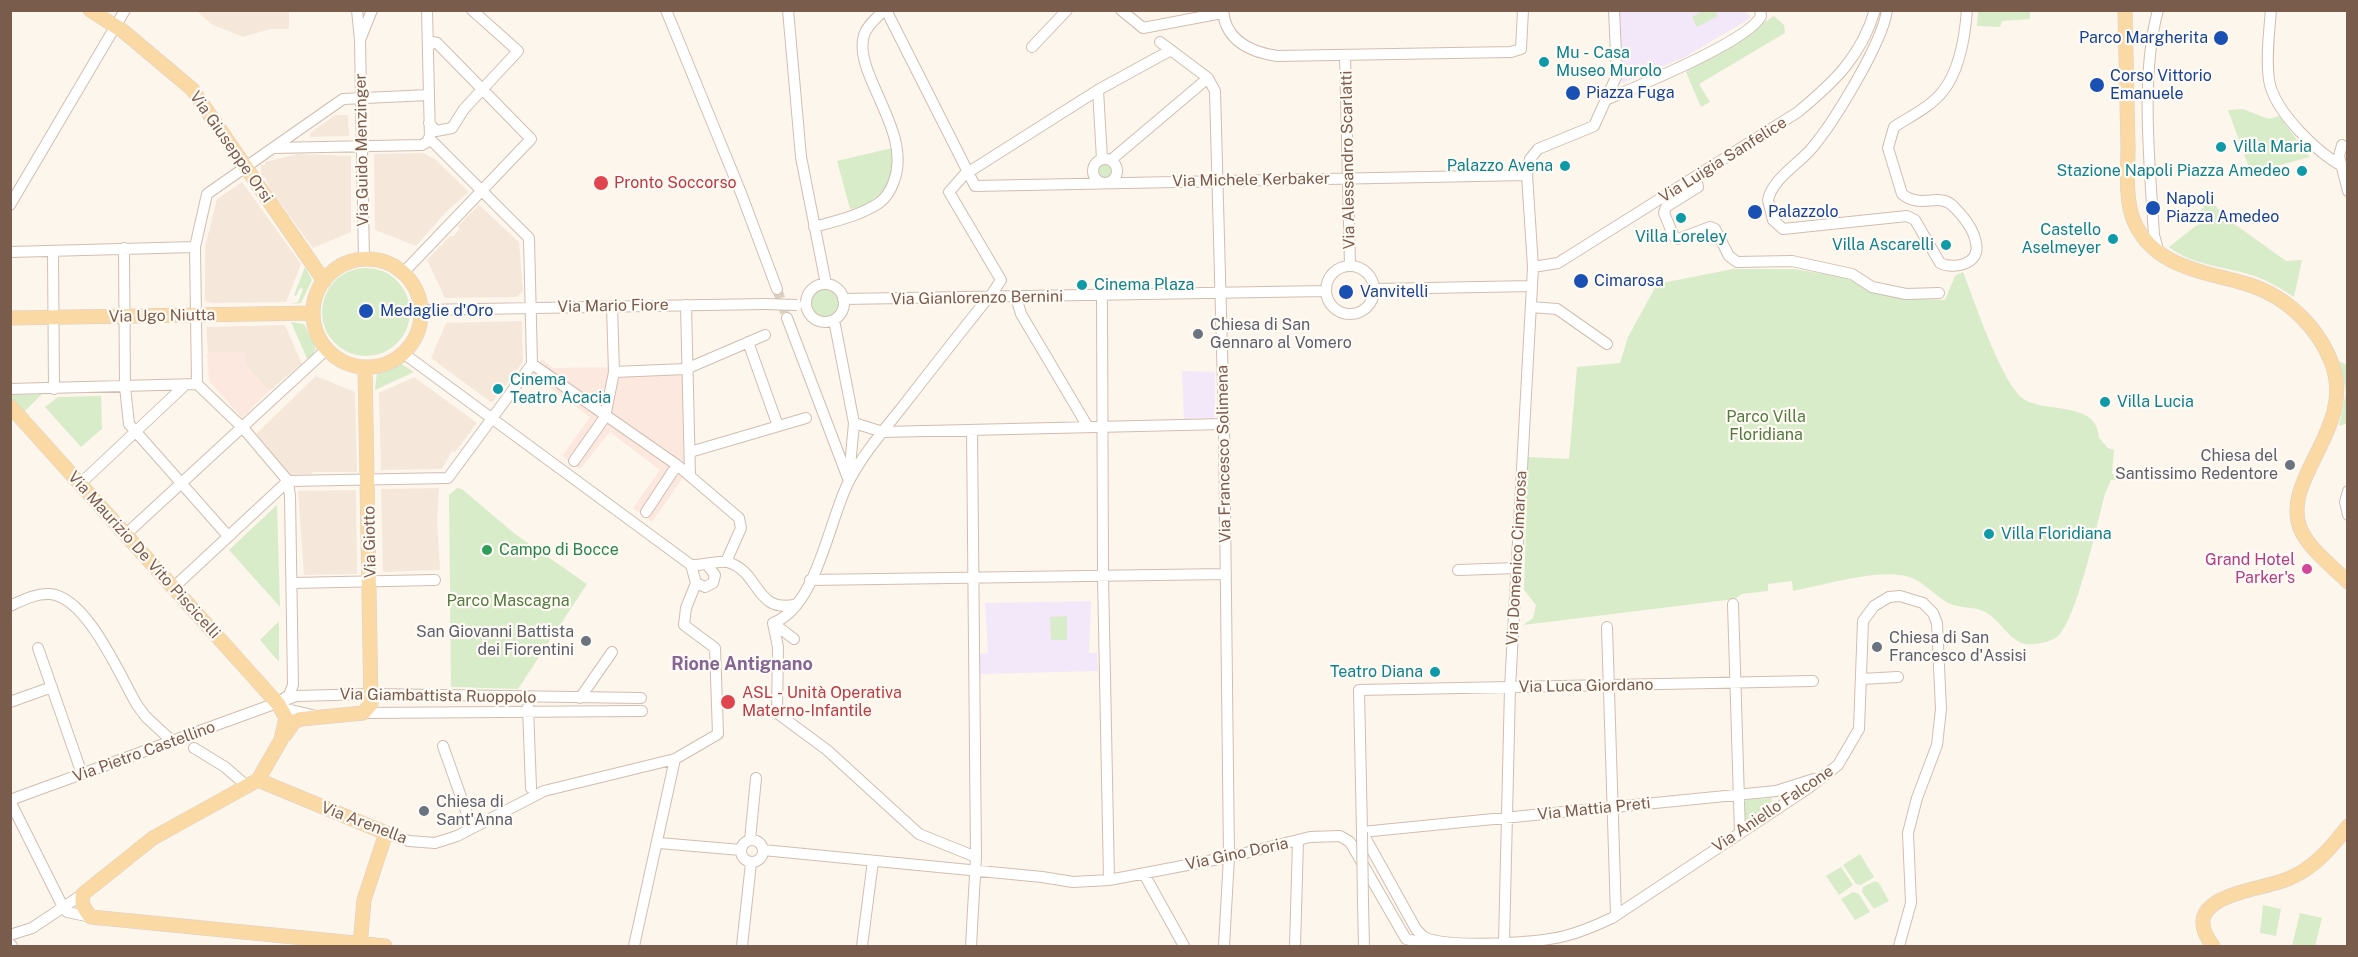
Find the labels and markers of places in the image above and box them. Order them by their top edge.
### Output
place label: Parco Margherita [2079,28,2208,48]
marker: Parco Margherita [2212,29,2230,47]
place label: Mu - Casa Museo Murolo [1556,43,1662,81]
marker: Mu - Casa Museo Murolo [1537,55,1551,69]
place label: Corso Vittorio Emanuele [2110,66,2212,104]
marker: Corso Vittorio Emanuele [2088,76,2106,94]
place label: Piazza Fuga [1586,83,1674,103]
marker: Piazza Fuga [1564,84,1582,102]
place label: Villa Maria [2233,137,2312,157]
marker: Villa Maria [2214,140,2228,154]
place label: Palazzo Avena [1447,156,1553,176]
marker: Palazzo Avena [1558,159,1572,173]
place label: Stazione Napoli Piazza Amedeo [2056,161,2290,181]
marker: Stazione Napoli Piazza Amedeo [2295,164,2309,178]
place label: Pronto Soccorso [614,173,737,193]
marker: Pronto Soccorso [592,174,610,192]
place label: Napoli Piazza Amedeo [2166,189,2279,227]
marker: Napoli Piazza Amedeo [2144,199,2162,217]
place label: Palazzolo [1768,202,1838,222]
marker: Palazzolo [1746,203,1764,221]
marker: Villa Loreley [1674,211,1688,225]
place label: Castello Aselmeyer [2021,220,2101,258]
place label: Villa Loreley [1635,227,1727,247]
marker: Castello Aselmeyer [2106,232,2120,246]
place label: Villa Ascarelli [1832,235,1934,255]
marker: Villa Ascarelli [1939,238,1953,252]
place label: Cimarosa [1594,271,1664,291]
marker: Cimarosa [1572,272,1590,290]
place label: Cinema Plaza [1094,275,1194,295]
marker: Cinema Plaza [1075,278,1089,292]
place label: Vanvitelli [1360,282,1428,302]
marker: Vanvitelli [1337,283,1355,301]
place label: Medaglie d'Oro [380,301,493,321]
marker: Medaglie d'Oro [357,302,375,320]
place label: Chiesa di San Gennaro al Vomero [1210,315,1352,353]
marker: Chiesa di San Gennaro al Vomero [1191,327,1205,341]
place label: Cinema Teatro Acacia [510,370,611,408]
marker: Cinema Teatro Acacia [491,382,505,396]
place label: Villa Lucia [2117,392,2194,412]
marker: Villa Lucia [2098,395,2112,409]
place label: Chiesa del Santissimo Redentore [2115,446,2278,484]
marker: Chiesa del Santissimo Redentore [2283,458,2297,472]
place label: Villa Floridiana [2001,524,2112,544]
marker: Villa Floridiana [1982,527,1996,541]
place label: Campo di Bocce [499,540,619,560]
marker: Campo di Bocce [480,543,494,557]
place label: Grand Hotel Parker's [2205,550,2295,588]
marker: Grand Hotel Parker's [2300,562,2314,576]
place label: San Giovanni Battista dei Fiorentini [416,622,574,660]
place label: Chiesa di San Francesco d'Assisi [1889,628,2027,666]
marker: San Giovanni Battista dei Fiorentini [579,634,593,648]
marker: Chiesa di San Francesco d'Assisi [1870,640,1884,654]
place label: Teatro Diana [1330,662,1423,682]
marker: Teatro Diana [1428,665,1442,679]
place label: ASL - Unità Operativa Materno-Infantile [742,683,902,721]
marker: ASL - Unità Operativa Materno-Infantile [719,693,737,711]
place label: Chiesa di Sant'Anna [436,792,513,830]
marker: Chiesa di Sant'Anna [417,804,431,818]

